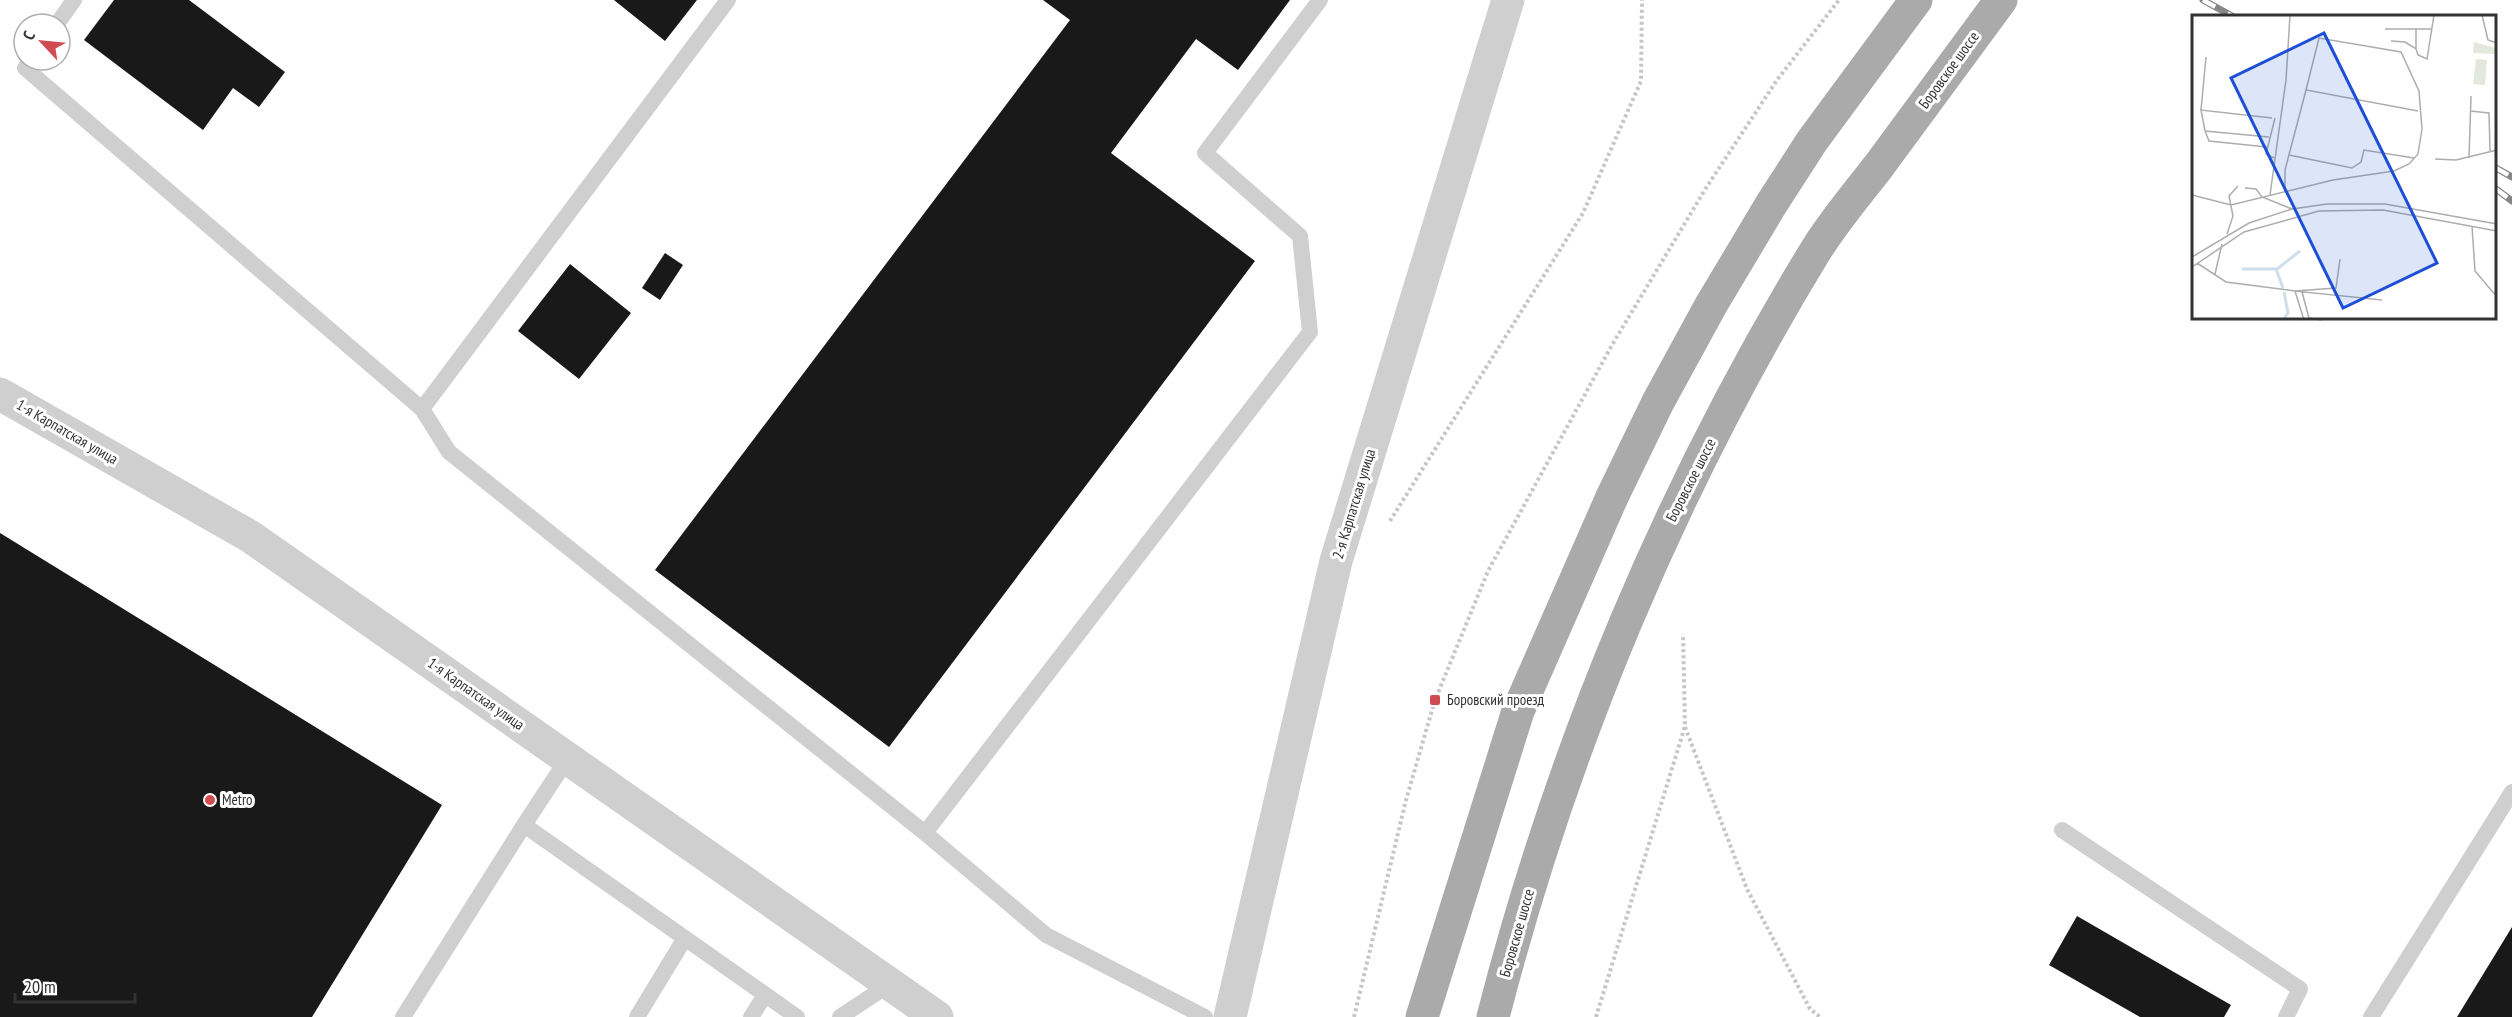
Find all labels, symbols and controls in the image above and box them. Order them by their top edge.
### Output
north arrow [12,12,72,72]
inset map [2192,15,2497,320]
text: С [18,27,39,43]
street label: Боровское шоссе [1914,27,1983,112]
street label: 1-я Карпатская улица [13,395,121,468]
street label: Боровское шоссе [1661,435,1720,525]
street label: 2-я Карпатская улица [1328,447,1379,561]
street label: 1-я Карпатская улица [424,653,528,734]
place label: Боровский проезд [1447,690,1545,709]
marker: Боровский проезд [1428,693,1442,707]
place label: Metro [222,790,252,809]
marker: Metro [203,793,217,807]
street label: Боровское шоссе [1495,887,1538,979]
scale bar [15,966,135,1004]
text: 20 m [24,975,56,998]

